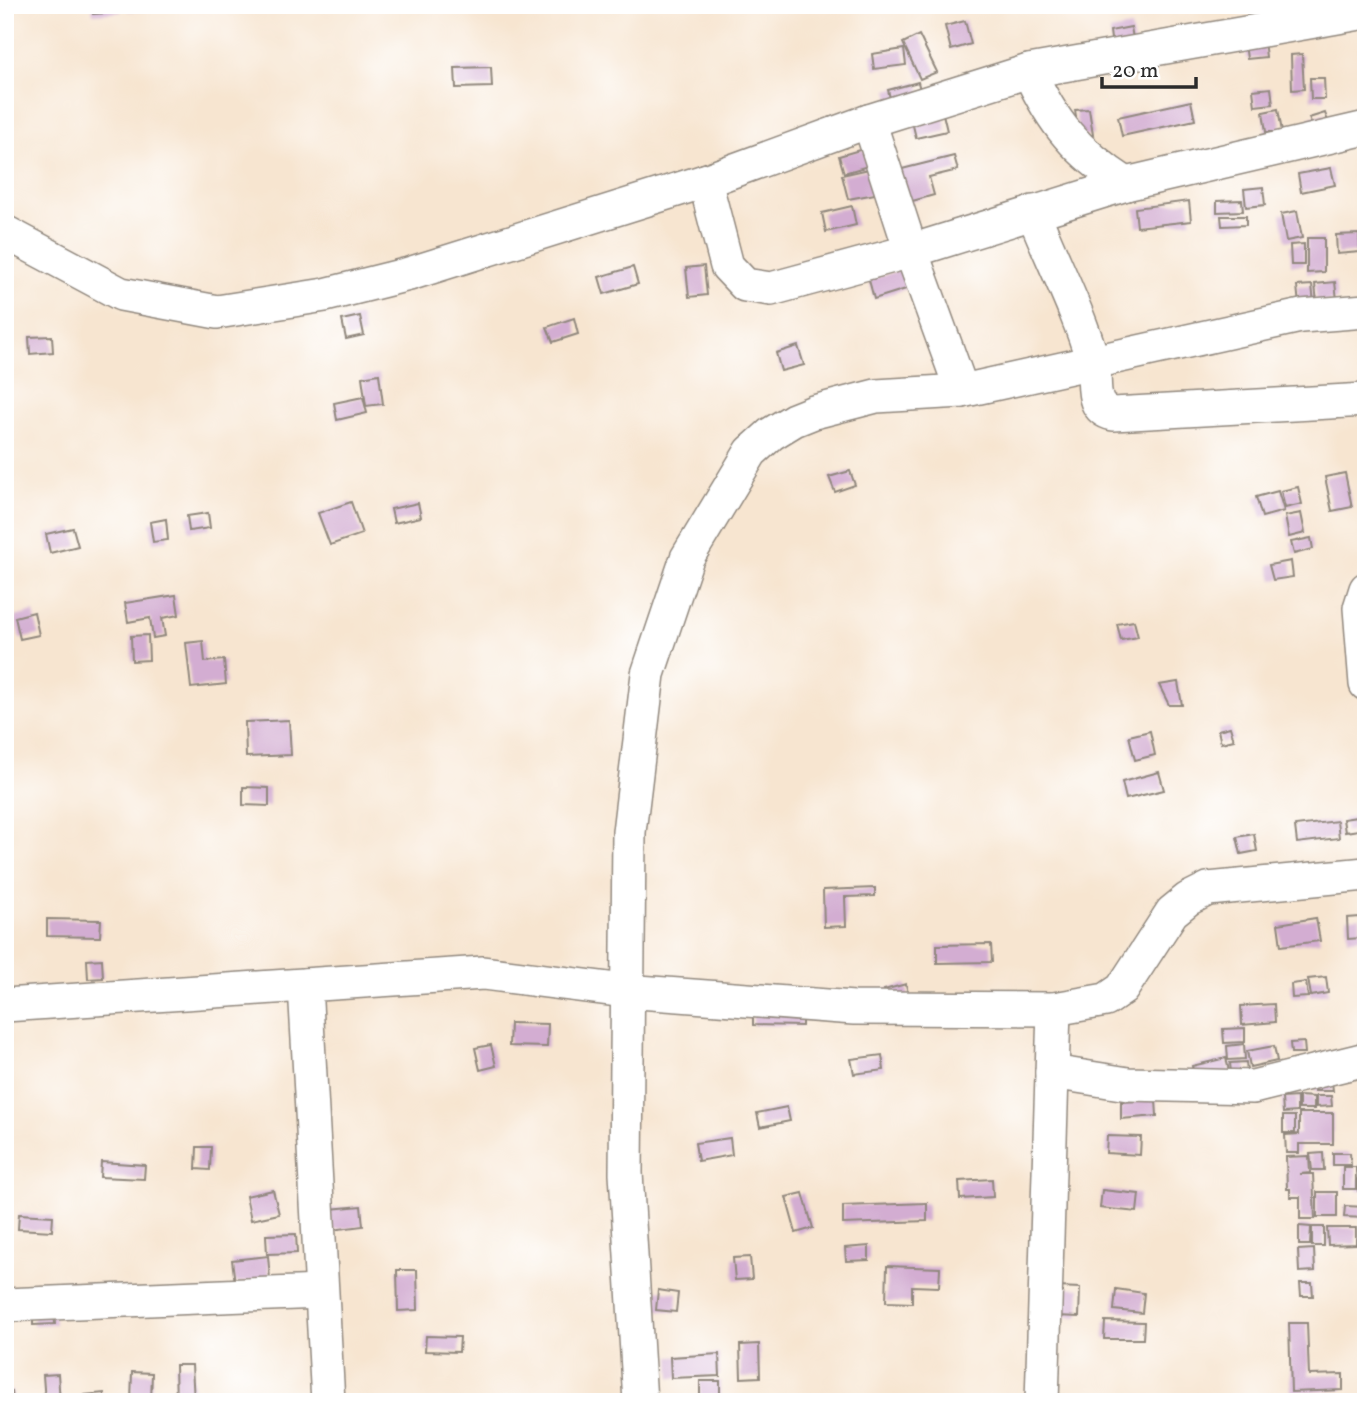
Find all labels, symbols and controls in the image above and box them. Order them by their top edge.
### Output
scale bar [1102,46,1196,90]
text: 20 m [1112,57,1158,86]

